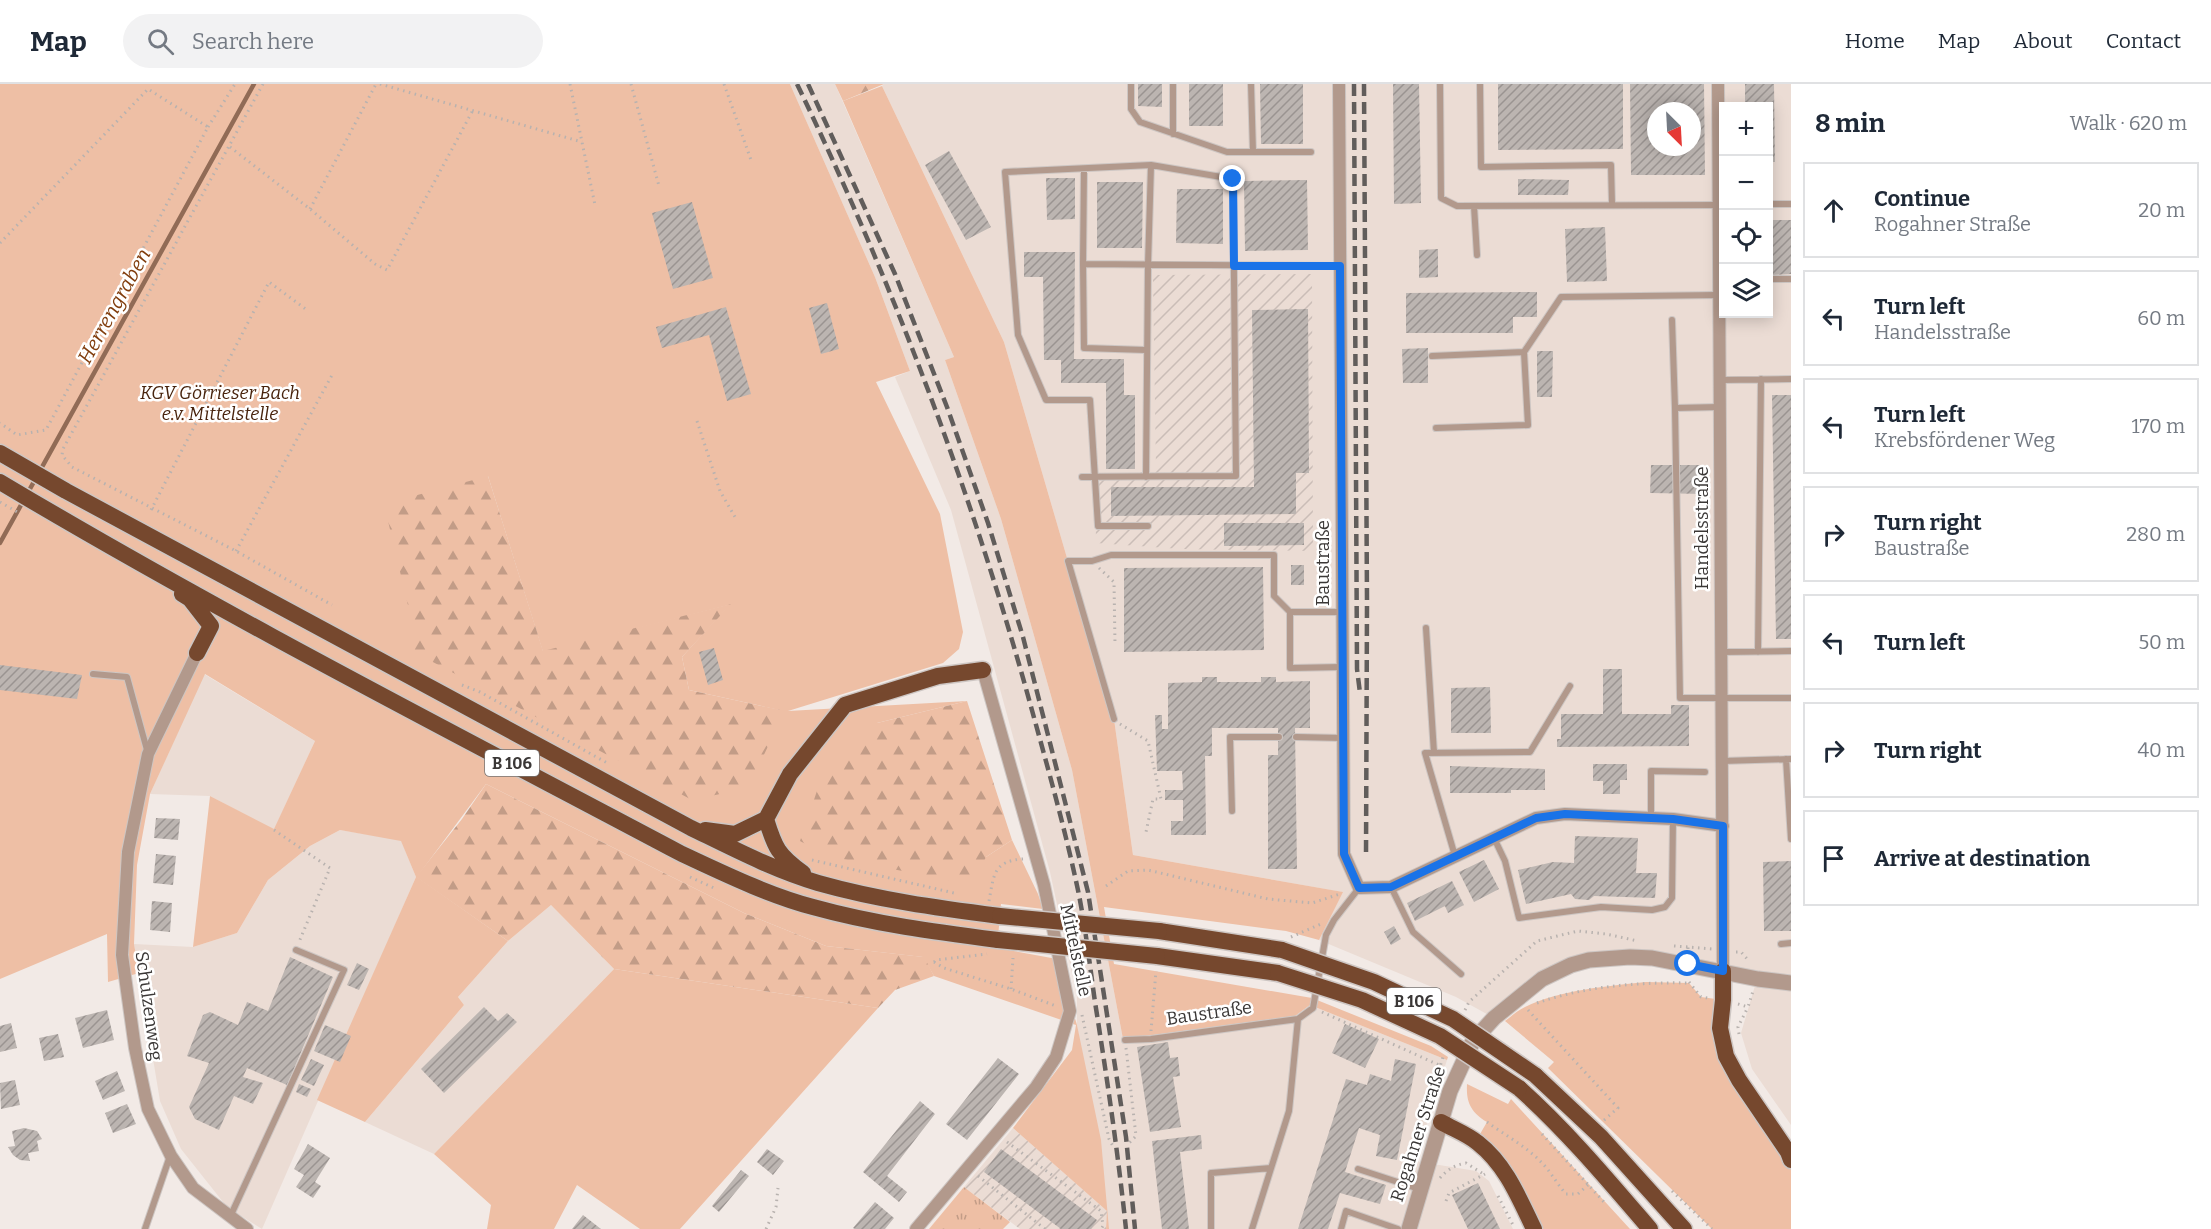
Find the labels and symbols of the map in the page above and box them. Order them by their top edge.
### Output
north arrow [1647,102,1701,156]
route end [1219,165,1245,191]
water label: Herrengraben [72,244,156,368]
park label: KGV Görrieser Bach e.v. Mittelstelle [140,382,300,425]
street label: Handelsstraße [1691,466,1713,590]
street label: Baustraße [1312,520,1334,606]
road number: B 106 [485,750,539,776]
street label: Mittelstelle [1055,902,1097,998]
street label: Schulzenweg [130,950,168,1062]
route start [1674,950,1700,976]
road number: B 106 [1387,988,1441,1014]
street label: Baustraße [1165,996,1253,1030]
street label: Rogahner Straße [1386,1063,1450,1205]

